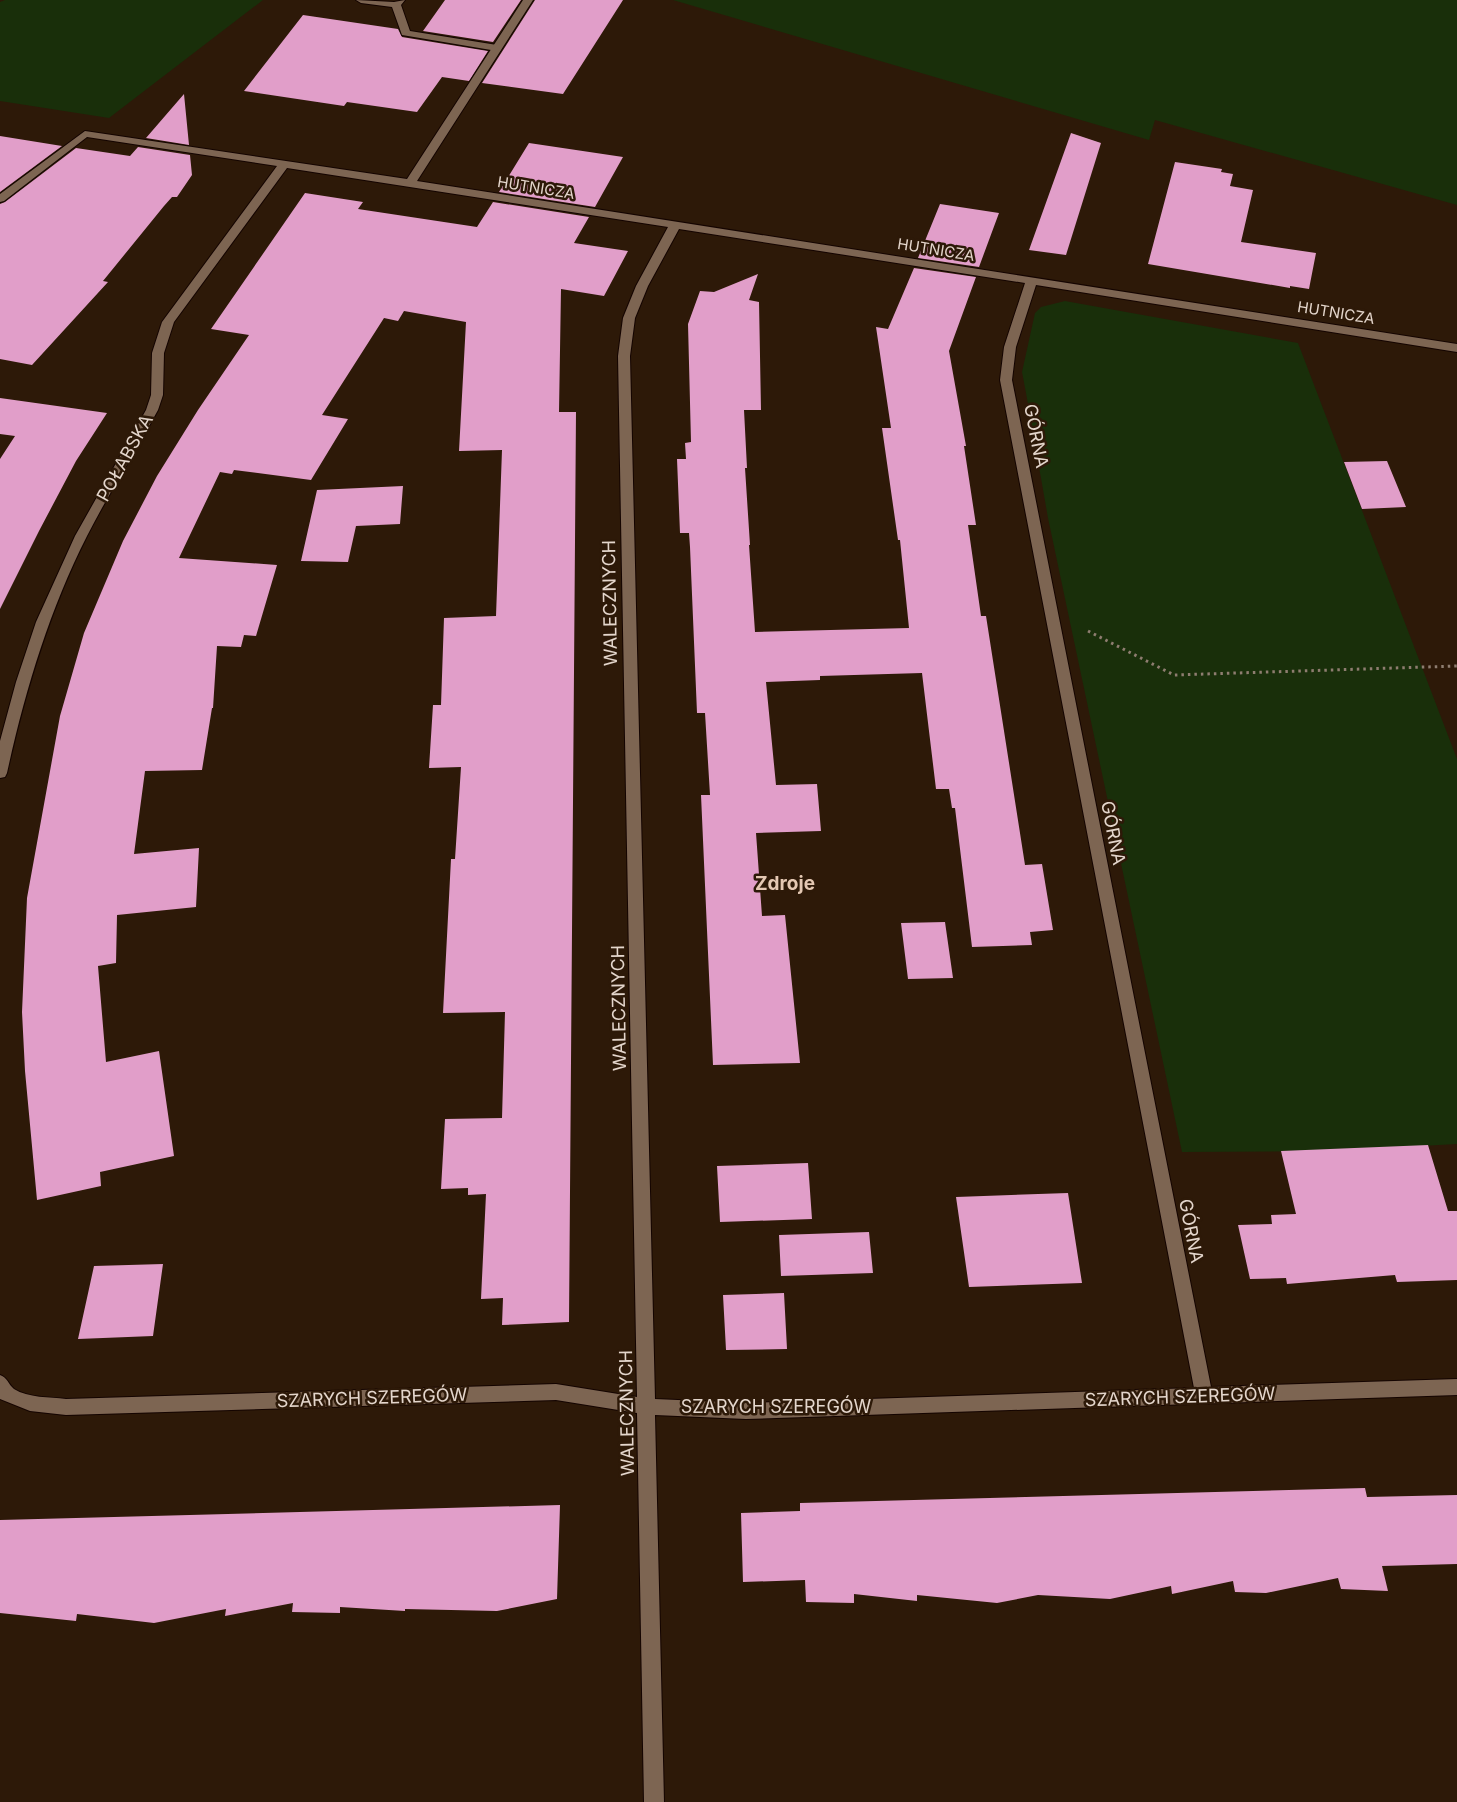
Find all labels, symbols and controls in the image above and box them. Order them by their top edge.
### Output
street label: HUTNICZA [496,172,576,203]
street label: HUTNICZA [896,234,976,265]
street label: HUTNICZA [1296,297,1376,328]
street label: GÓRNA [1020,402,1054,470]
street label: POŁABSKA [92,411,157,505]
street label: WALECZNYCH [598,540,621,666]
street label: GÓRNA [1097,799,1131,867]
district label: Zdroje [755,872,815,895]
street label: WALECZNYCH [607,945,630,1071]
street label: GÓRNA [1175,1197,1209,1265]
street label: WALECZNYCH [615,1350,638,1476]
street label: SZARYCH SZEREGÓW [1084,1382,1276,1410]
street label: SZARYCH SZEREGÓW [276,1383,468,1411]
street label: SZARYCH SZEREGÓW [681,1395,872,1417]

